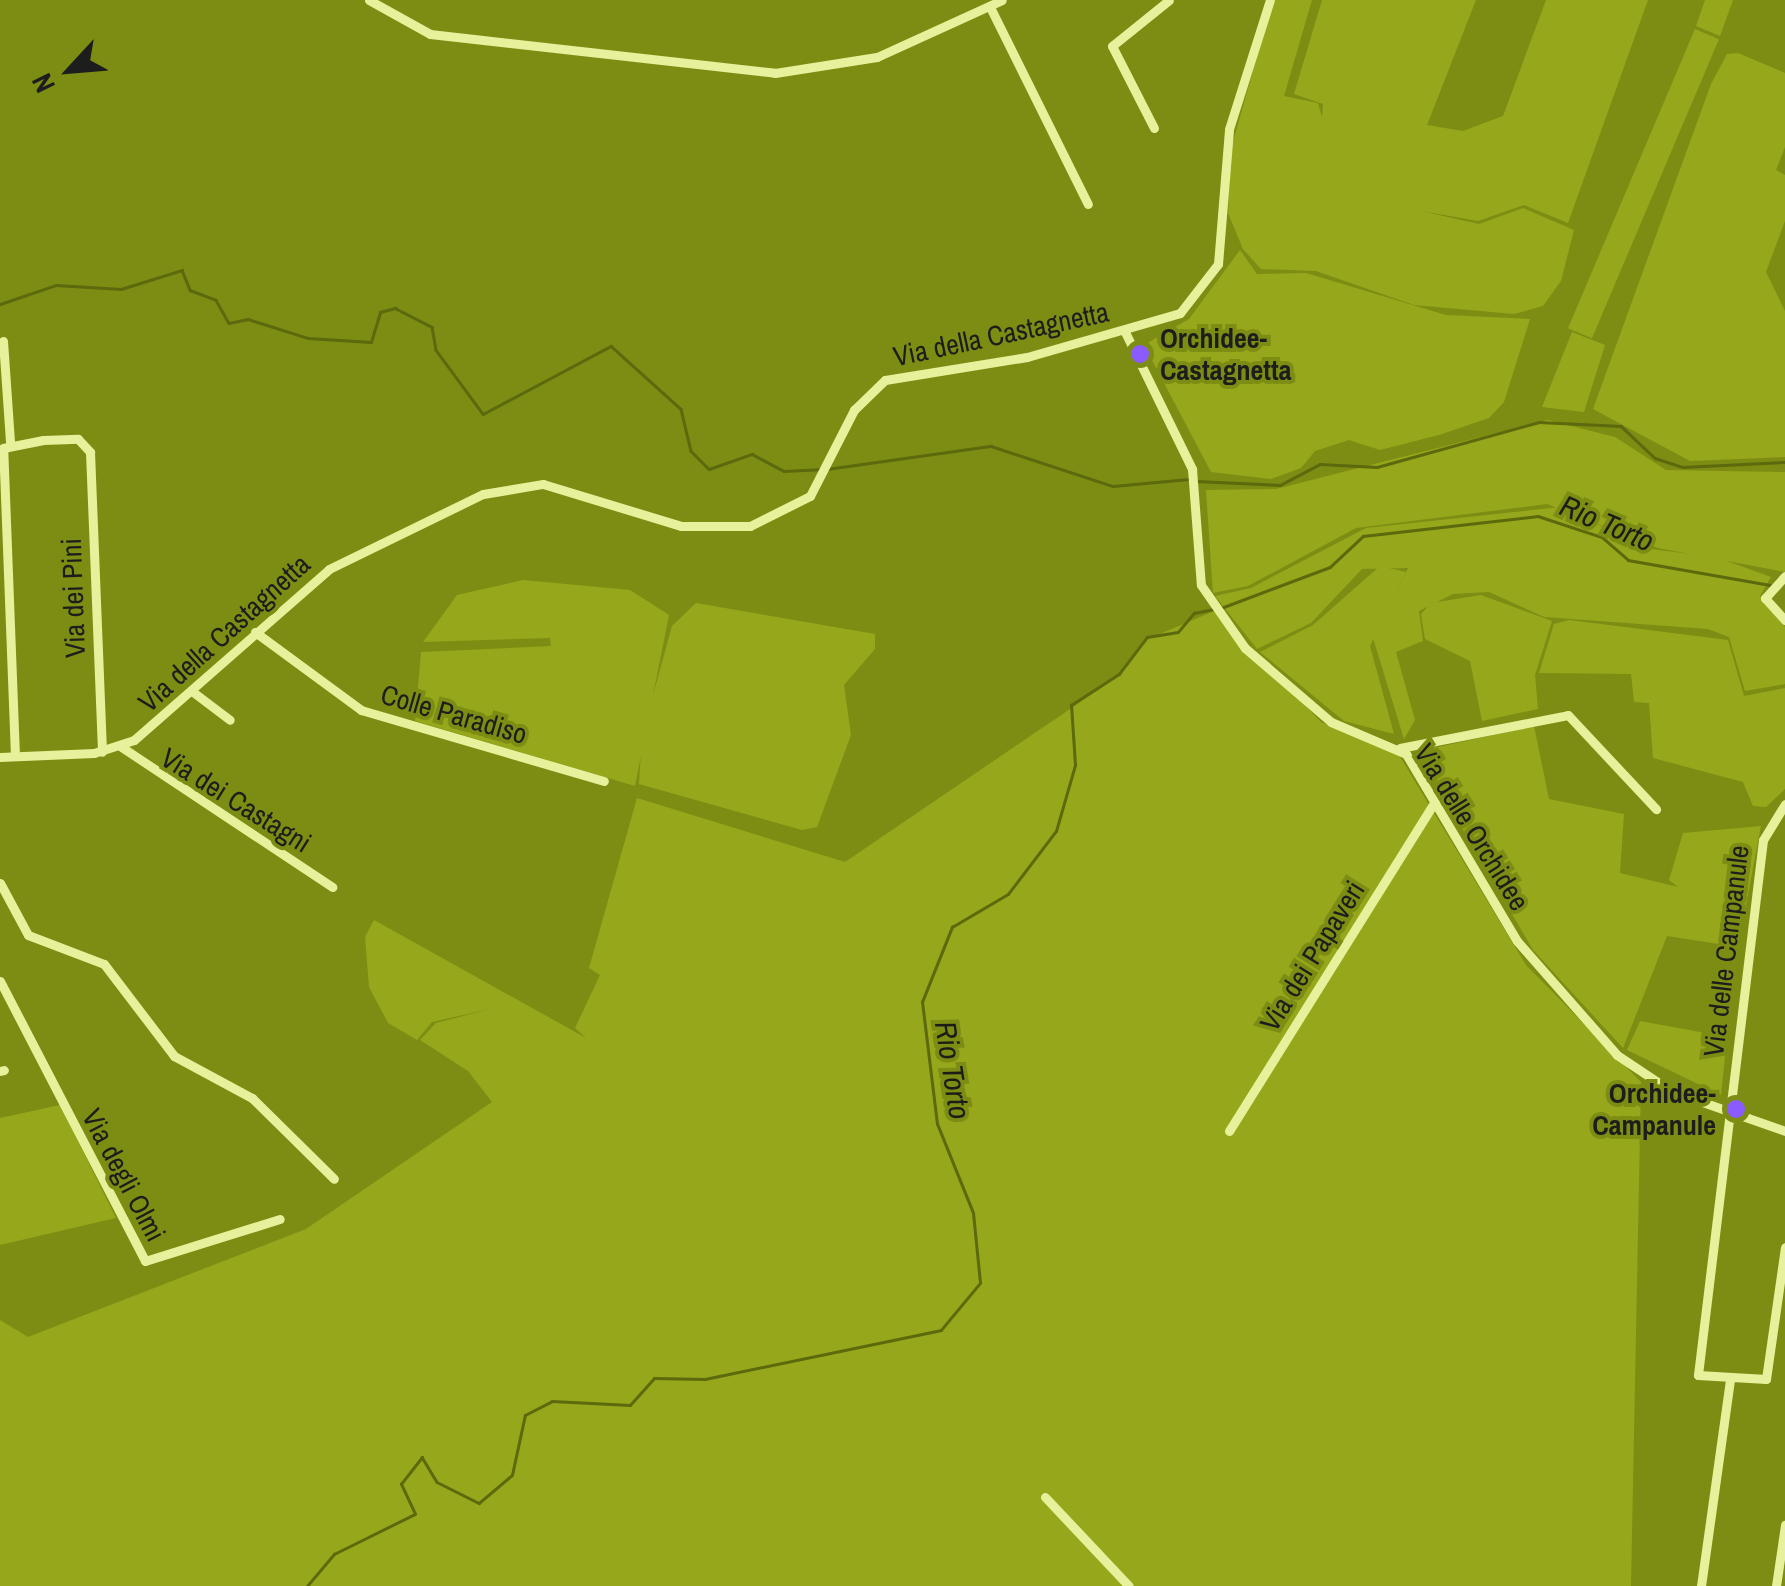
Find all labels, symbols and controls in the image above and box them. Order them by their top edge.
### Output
north arrow [20,20,120,120]
text: N [22,67,64,99]
street label: Via della Castagnetta [890,295,1112,373]
place label: Orchidee- Castagnetta [1160,321,1291,387]
marker: Orchidee- Castagnetta [1129,343,1151,365]
water label: Rio Torto [1554,487,1660,559]
street label: Via dei Pini [54,538,92,658]
street label: Via della Castagnetta [131,547,317,719]
street label: Colle Paradiso [377,677,531,751]
street label: Via delle Orchidee [1407,738,1537,916]
street label: Via dei Castagni [155,741,317,859]
street label: Via delle Campanule [1696,843,1756,1059]
street label: Via dei Papaveri [1253,875,1371,1037]
water label: Rio Torto [927,1018,979,1122]
place label: Orchidee- Campanule [1592,1076,1716,1142]
marker: Orchidee- Campanule [1725,1098,1747,1120]
street label: Via degli Olmi [75,1103,173,1247]

